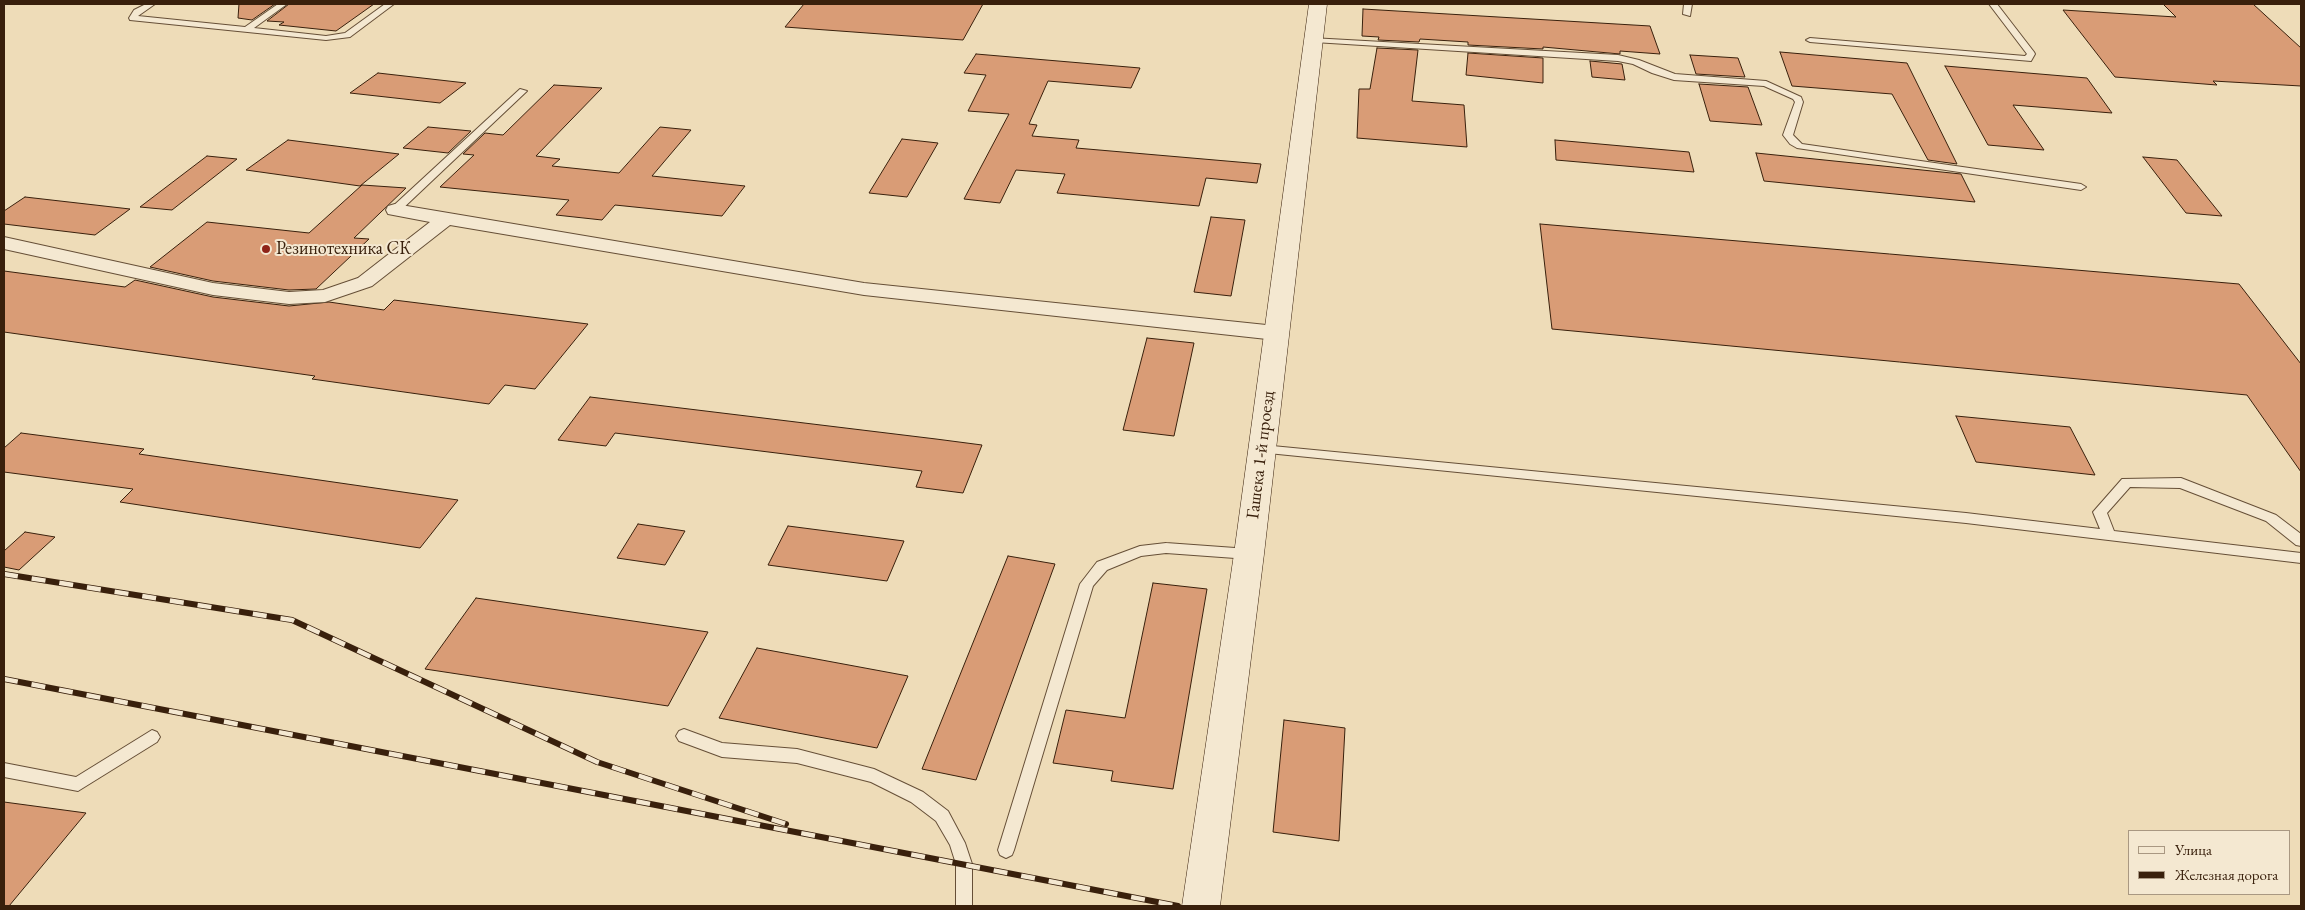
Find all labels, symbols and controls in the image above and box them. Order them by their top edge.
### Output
place label: Резинотехника СК [276,238,411,260]
marker: Резинотехника СК [260,243,272,255]
street label: Гашека 1-й проезд [1242,390,1280,520]
legend [2128,830,2290,895]
text: Улица [2175,840,2212,859]
text: Железная дорога [2175,865,2278,884]

